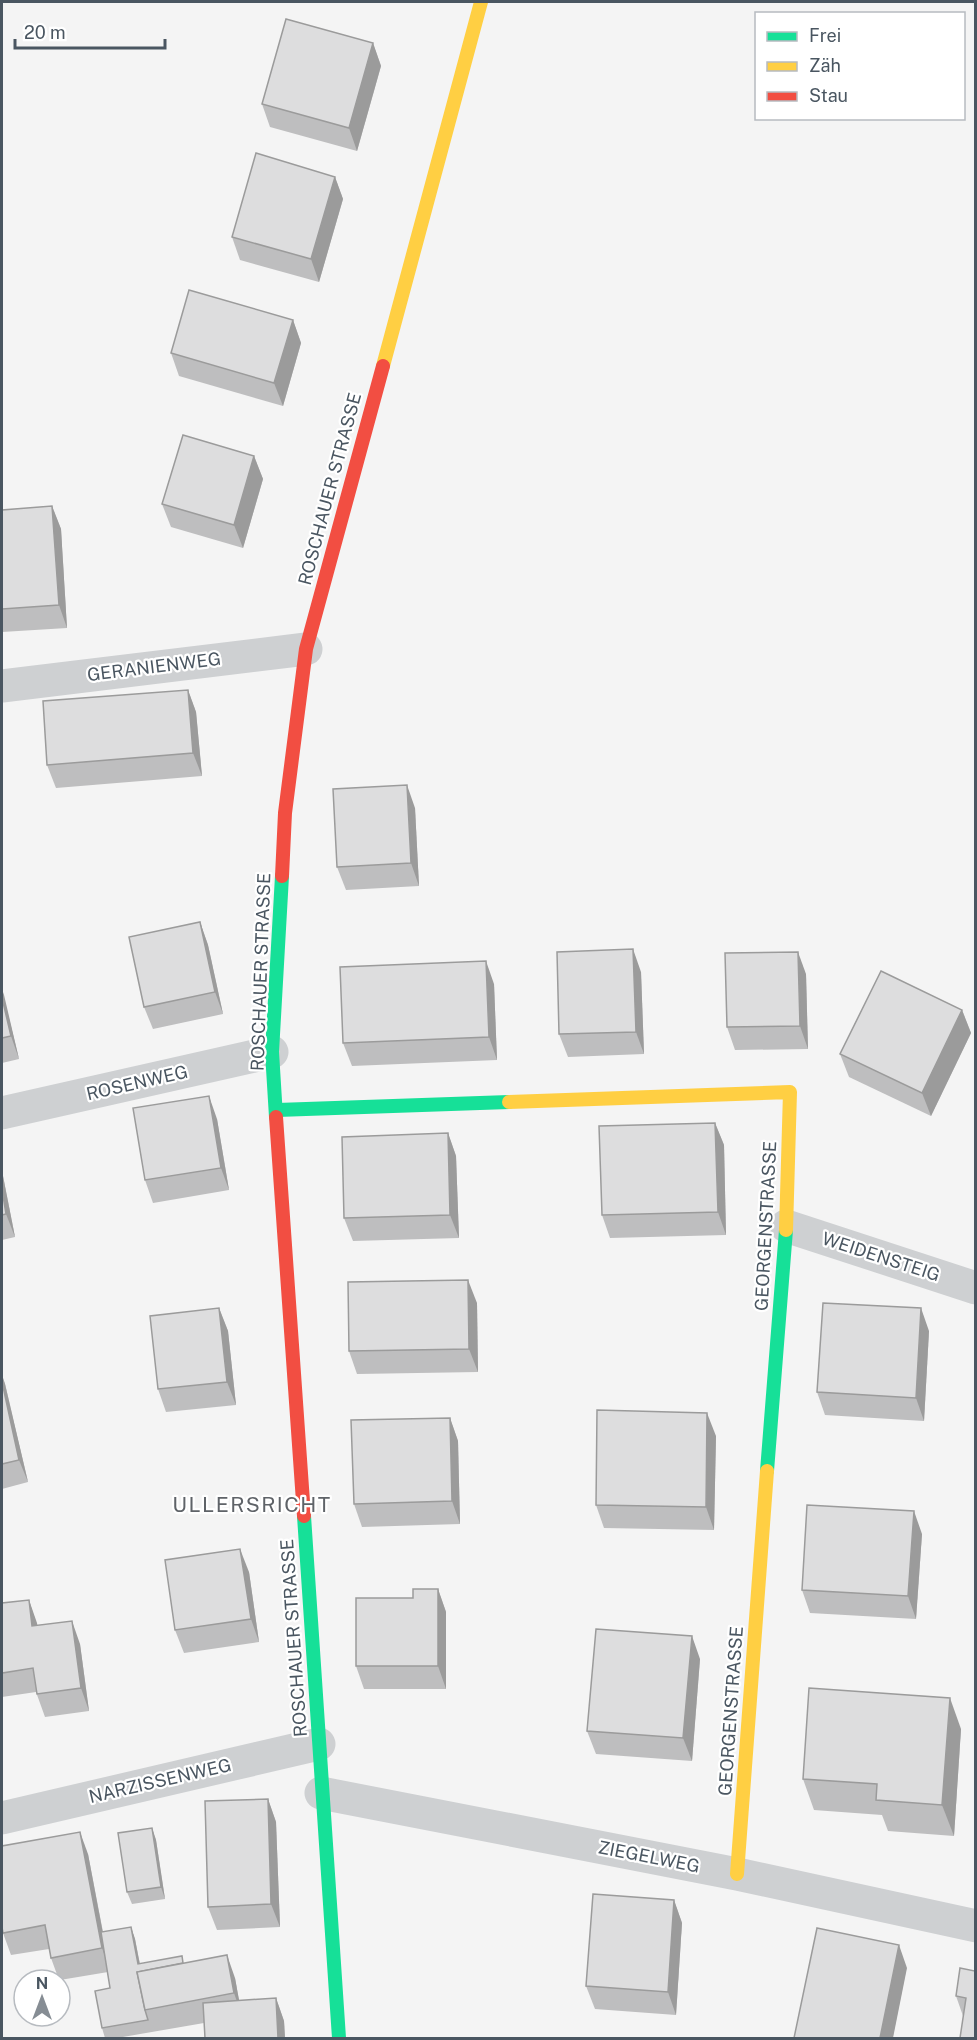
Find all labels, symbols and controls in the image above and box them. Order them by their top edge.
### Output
scale bar [15,12,165,50]
legend [755,12,965,120]
text: 20 m [24,22,66,43]
text: Frei [809,25,841,46]
text: Zäh [809,55,841,76]
text: Stau [809,85,848,106]
street label: ROSCHAUER STRASSE [294,390,365,587]
street label: GERANIENWEG [86,648,222,685]
street label: ROSCHAUER STRASSE [247,873,274,1071]
street label: ROSENWEG [84,1061,190,1104]
street label: GEORGENSTRASSE [751,1140,780,1311]
street label: WEIDENSTEIG [819,1228,943,1286]
district label: ULLERSRICHT [172,1492,332,1517]
street label: ROSCHAUER STRASSE [276,1538,311,1738]
street label: GEORGENSTRASSE [714,1625,747,1797]
street label: NARZISSENWEG [87,1754,233,1807]
street label: ZIEGELWEG [597,1836,702,1877]
north arrow [12,1968,72,2028]
text: N [36,1974,48,1993]

